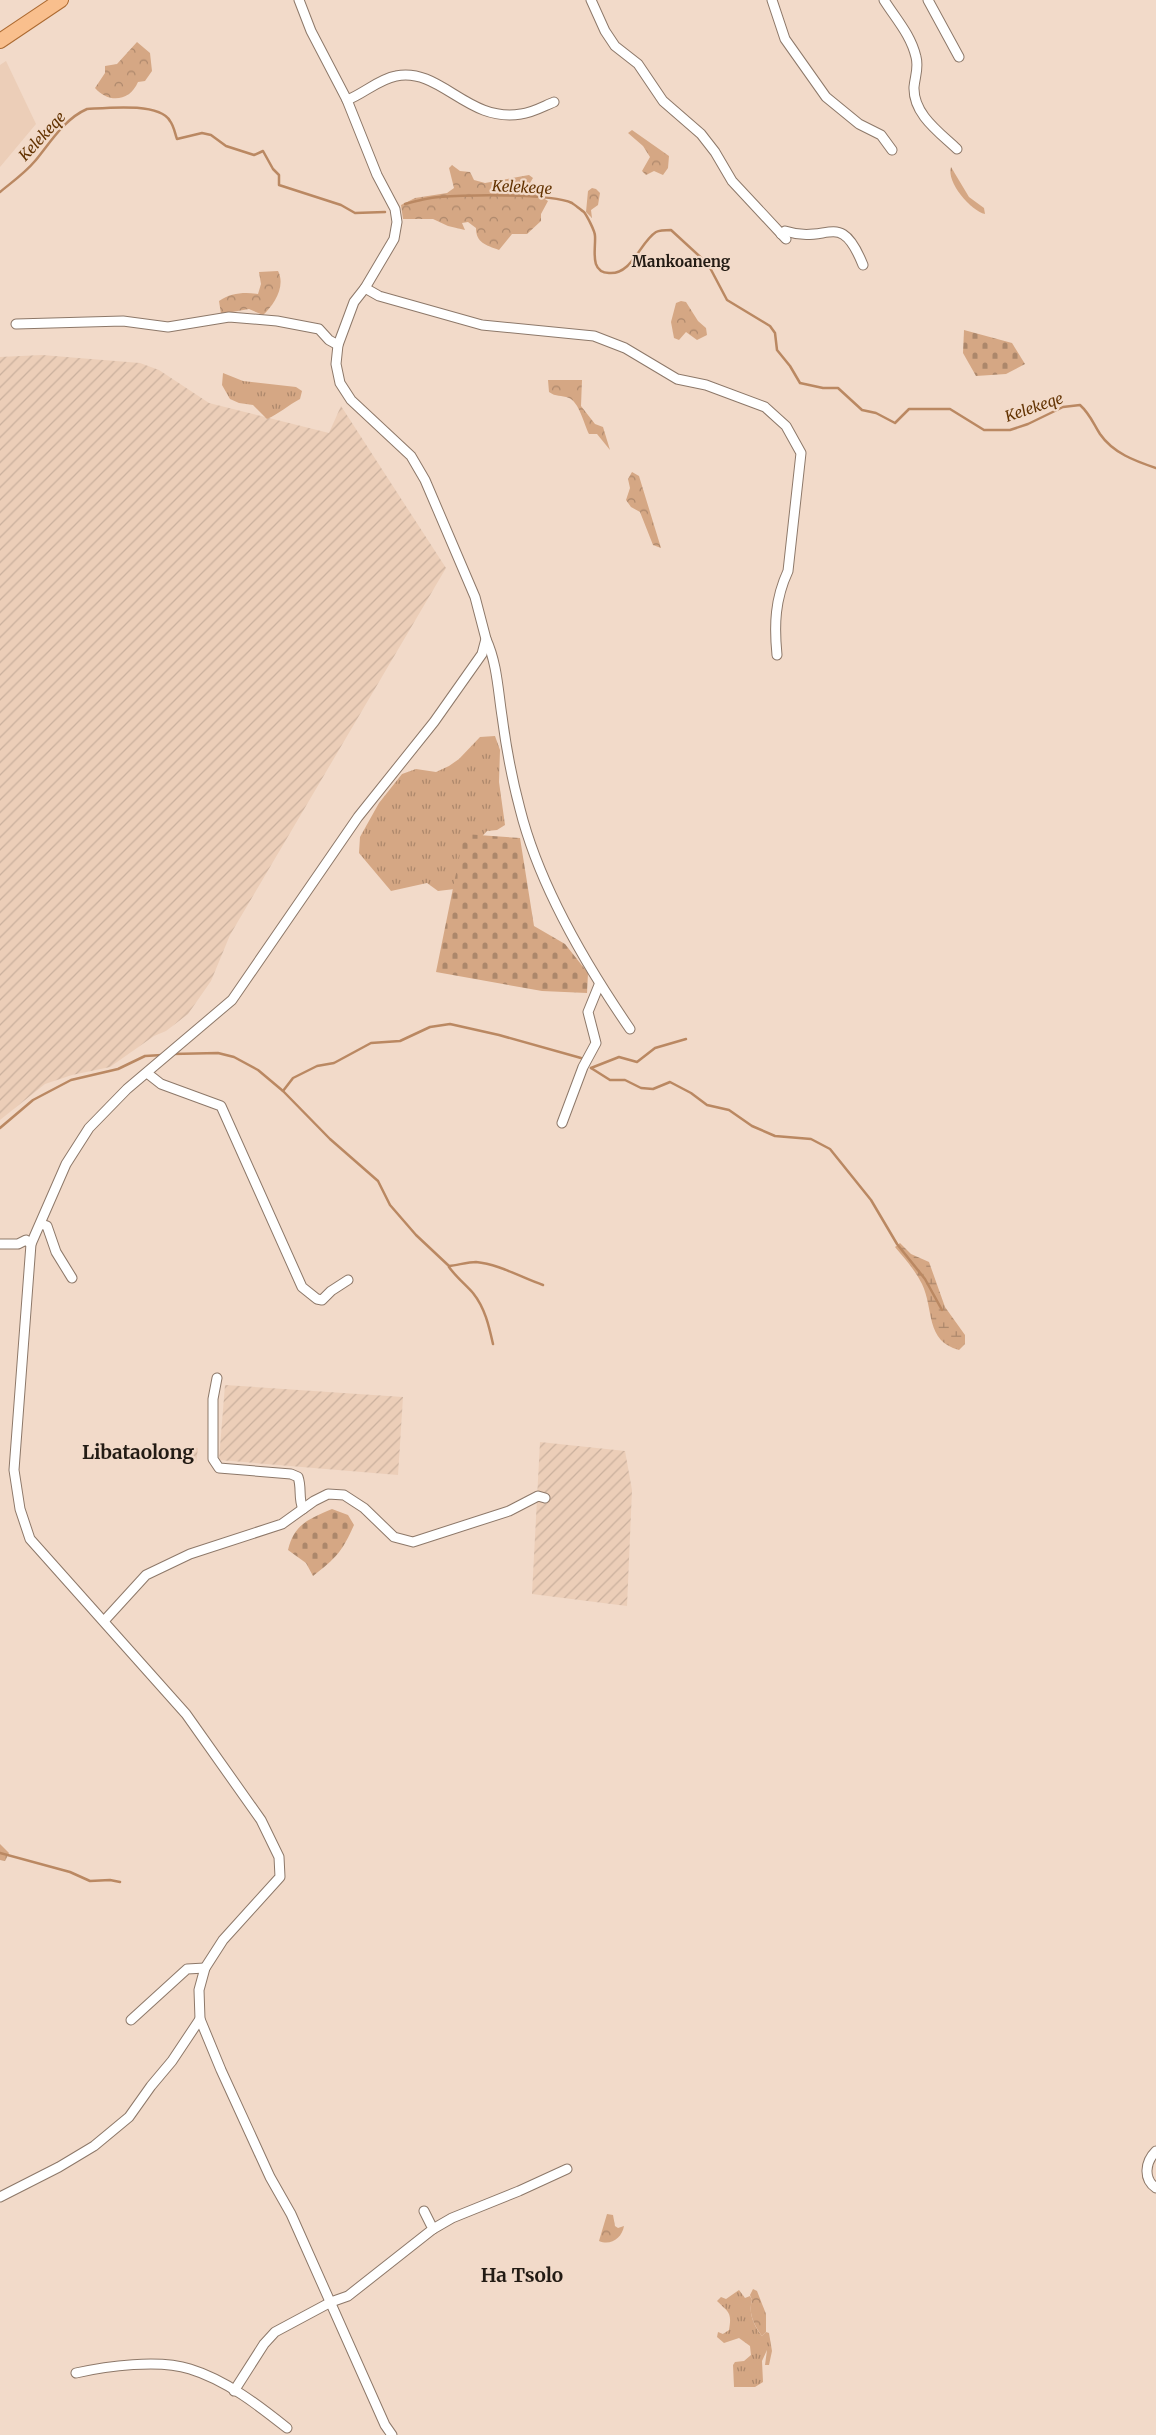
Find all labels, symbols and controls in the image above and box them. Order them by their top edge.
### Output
water label: Kelekeqe [14,107,70,165]
water label: Kelekeqe [490,176,553,198]
district label: Mankoaneng [632,252,731,271]
water label: Kelekeqe [1001,388,1066,426]
district label: Libataolong [82,1440,194,1464]
district label: Ha Tsolo [481,2263,563,2287]

